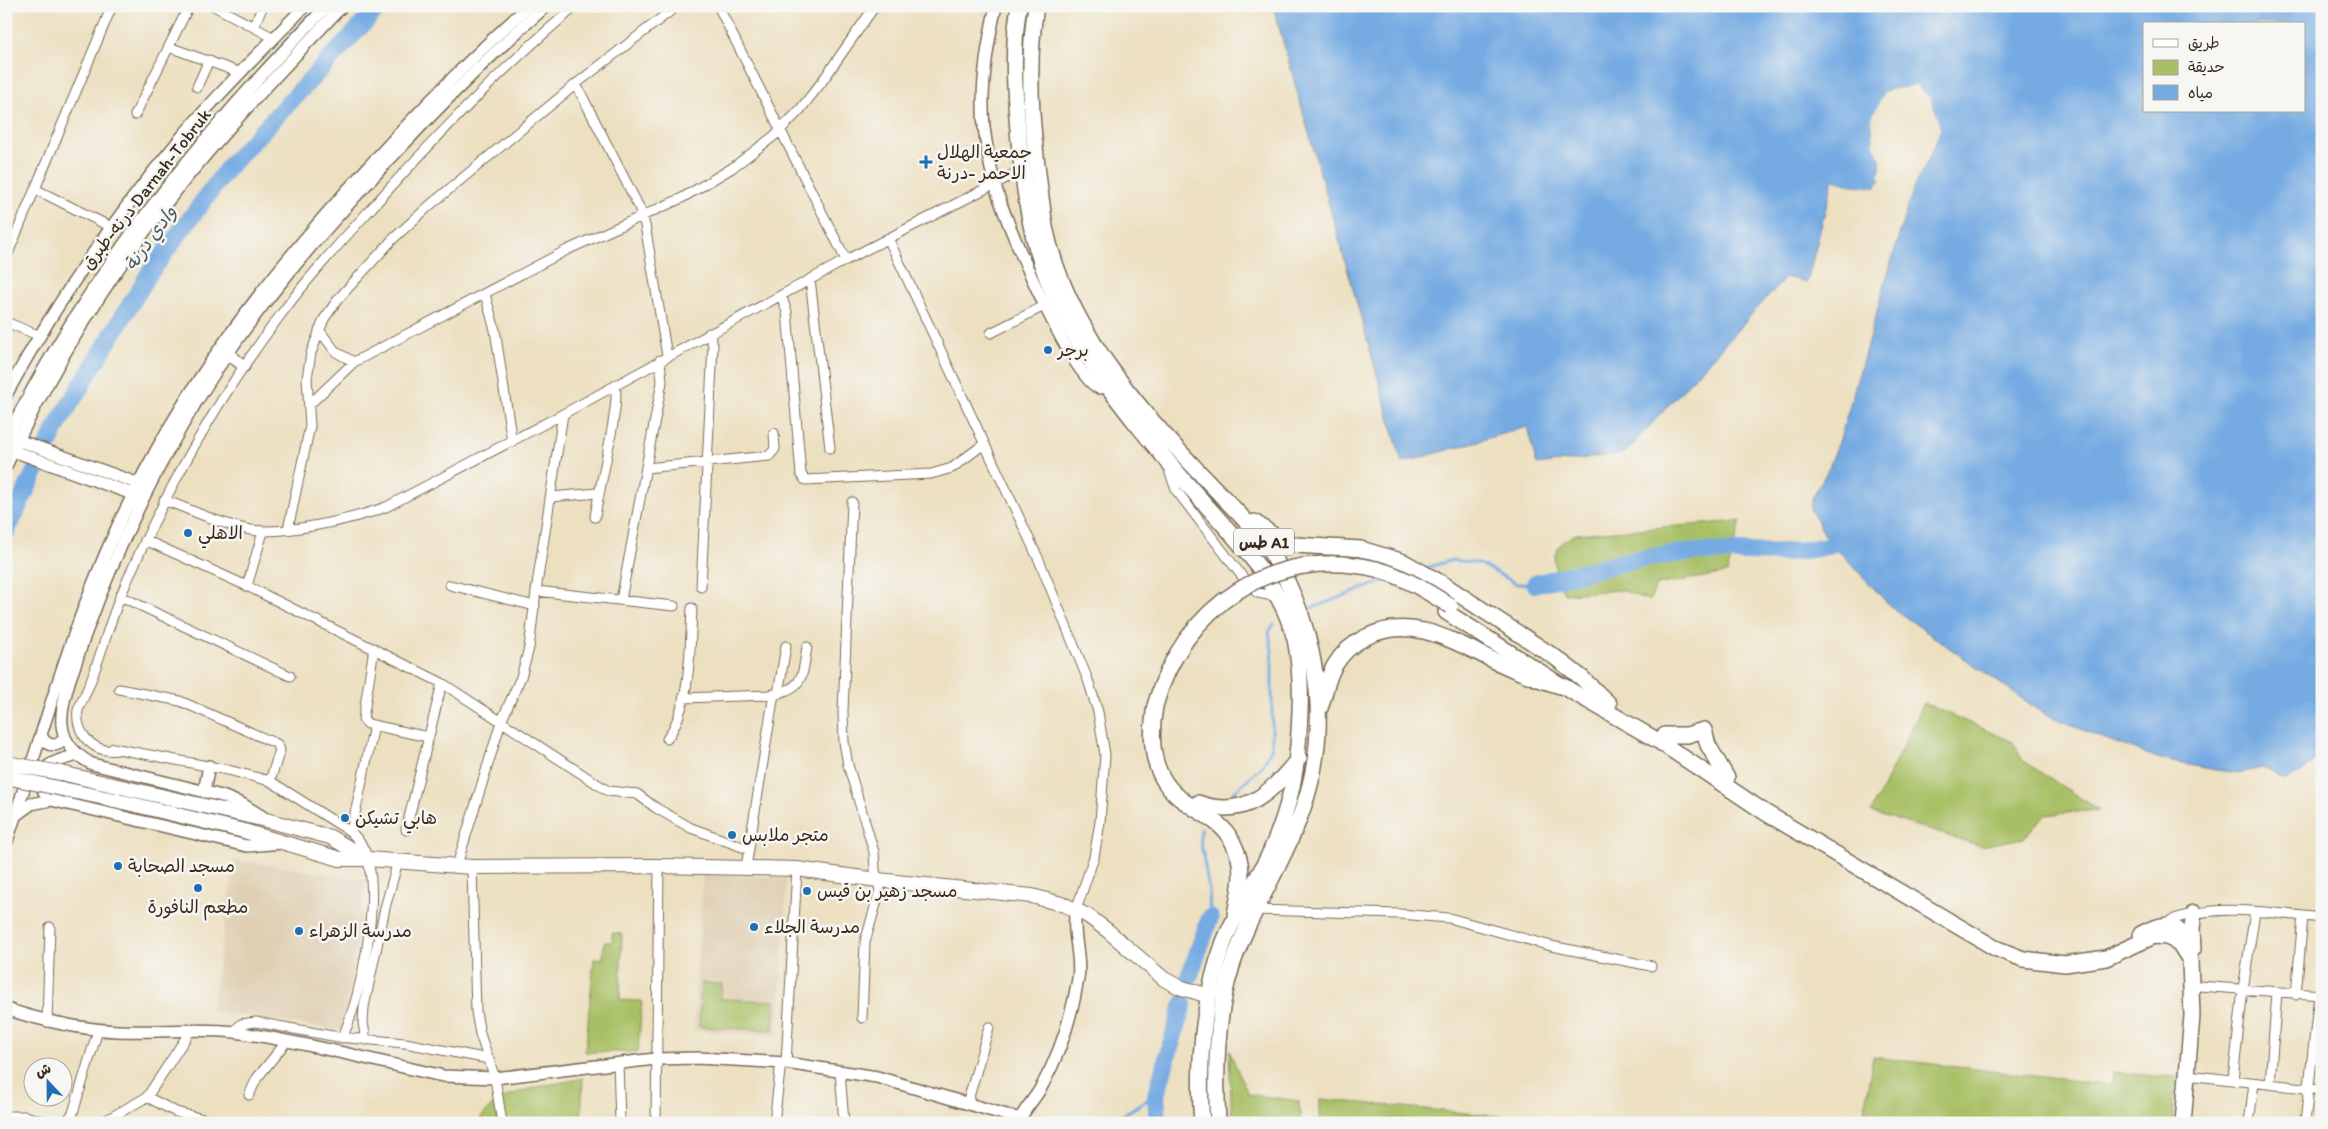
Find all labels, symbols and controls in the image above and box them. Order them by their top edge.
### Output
legend [2143,22,2306,112]
text: طريق [2188,34,2220,52]
text: حديقة [2188,58,2225,76]
text: مياه [2188,84,2213,102]
street label: درنه-طبرق Darnah-Tobruk [76,104,216,274]
place label: جمعية الهلال الاحمر -درنة [937,141,1032,184]
marker: جمعية الهلال الاحمر -درنة [919,155,933,169]
water label: وادي درنة [119,201,183,276]
place label: برجر [1056,339,1089,361]
marker: برجر [1042,344,1054,356]
place label: الاهلي [198,522,243,549]
marker: الاهلي [182,527,194,539]
road number: طس A1 [1234,528,1294,556]
place label: هابي تشيكن [355,807,437,834]
marker: هابي تشيكن [339,812,351,824]
place label: متجر ملابس [742,824,829,846]
marker: متجر ملابس [726,829,738,841]
place label: مسجد الصحابة [128,855,235,877]
marker: مسجد الصحابة [112,860,124,872]
place label: مسجد زهير بن قيس [817,880,958,902]
marker: مطعم النافورة [192,882,204,894]
marker: مسجد زهير بن قيس [801,885,813,897]
place label: مطعم النافورة [148,896,248,921]
place label: مدرسة الجلاء [764,916,860,938]
place label: مدرسة الزهراء [309,920,412,942]
marker: مدرسة الجلاء [748,921,760,933]
marker: مدرسة الزهراء [293,925,305,937]
north arrow [22,1056,72,1106]
text: ش [33,1060,54,1081]

